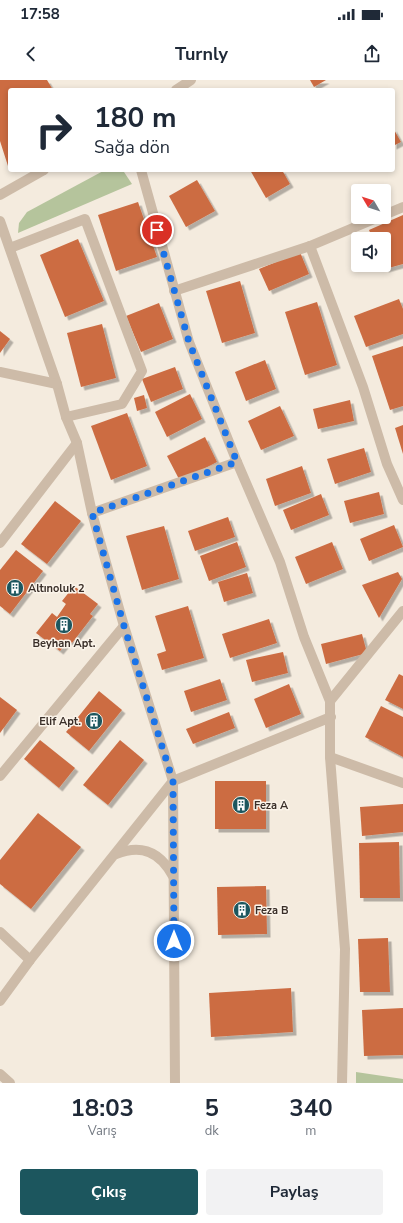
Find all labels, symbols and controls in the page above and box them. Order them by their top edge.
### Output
text: 17:58 [20,4,60,24]
text: Turnly [175,42,228,66]
icon: back [20,43,42,65]
icon: share [361,43,383,65]
text: 180 m [94,99,177,137]
icon: right [28,104,80,156]
text: Sağa dön [94,135,170,159]
north arrow [351,184,391,224]
map controls [351,184,391,272]
pin [140,213,174,247]
icon: arrive [146,219,168,241]
button: sound [351,232,391,272]
building icon: Altınoluk 2 [5,578,25,598]
place label: Altınoluk 2 [28,581,85,596]
building icon: Beyhan Apt. [54,615,74,635]
place label: Beyhan Apt. [33,636,96,651]
building icon: Elif Apt. [84,711,104,731]
place label: Elif Apt. [39,714,81,729]
building icon: Feza A [231,795,251,815]
place label: Feza A [254,798,289,813]
building icon: Feza B [232,900,252,920]
place label: Feza B [255,903,289,918]
position arrow [153,920,195,962]
text: 18:03 [70,1092,134,1124]
text: 5 [204,1092,219,1124]
text: 340 [289,1092,333,1124]
text: Varış [88,1122,117,1140]
text: dk [205,1122,219,1140]
text: m [305,1122,317,1140]
button: Çıkış [20,1169,198,1215]
button: Paylaş [206,1169,383,1215]

